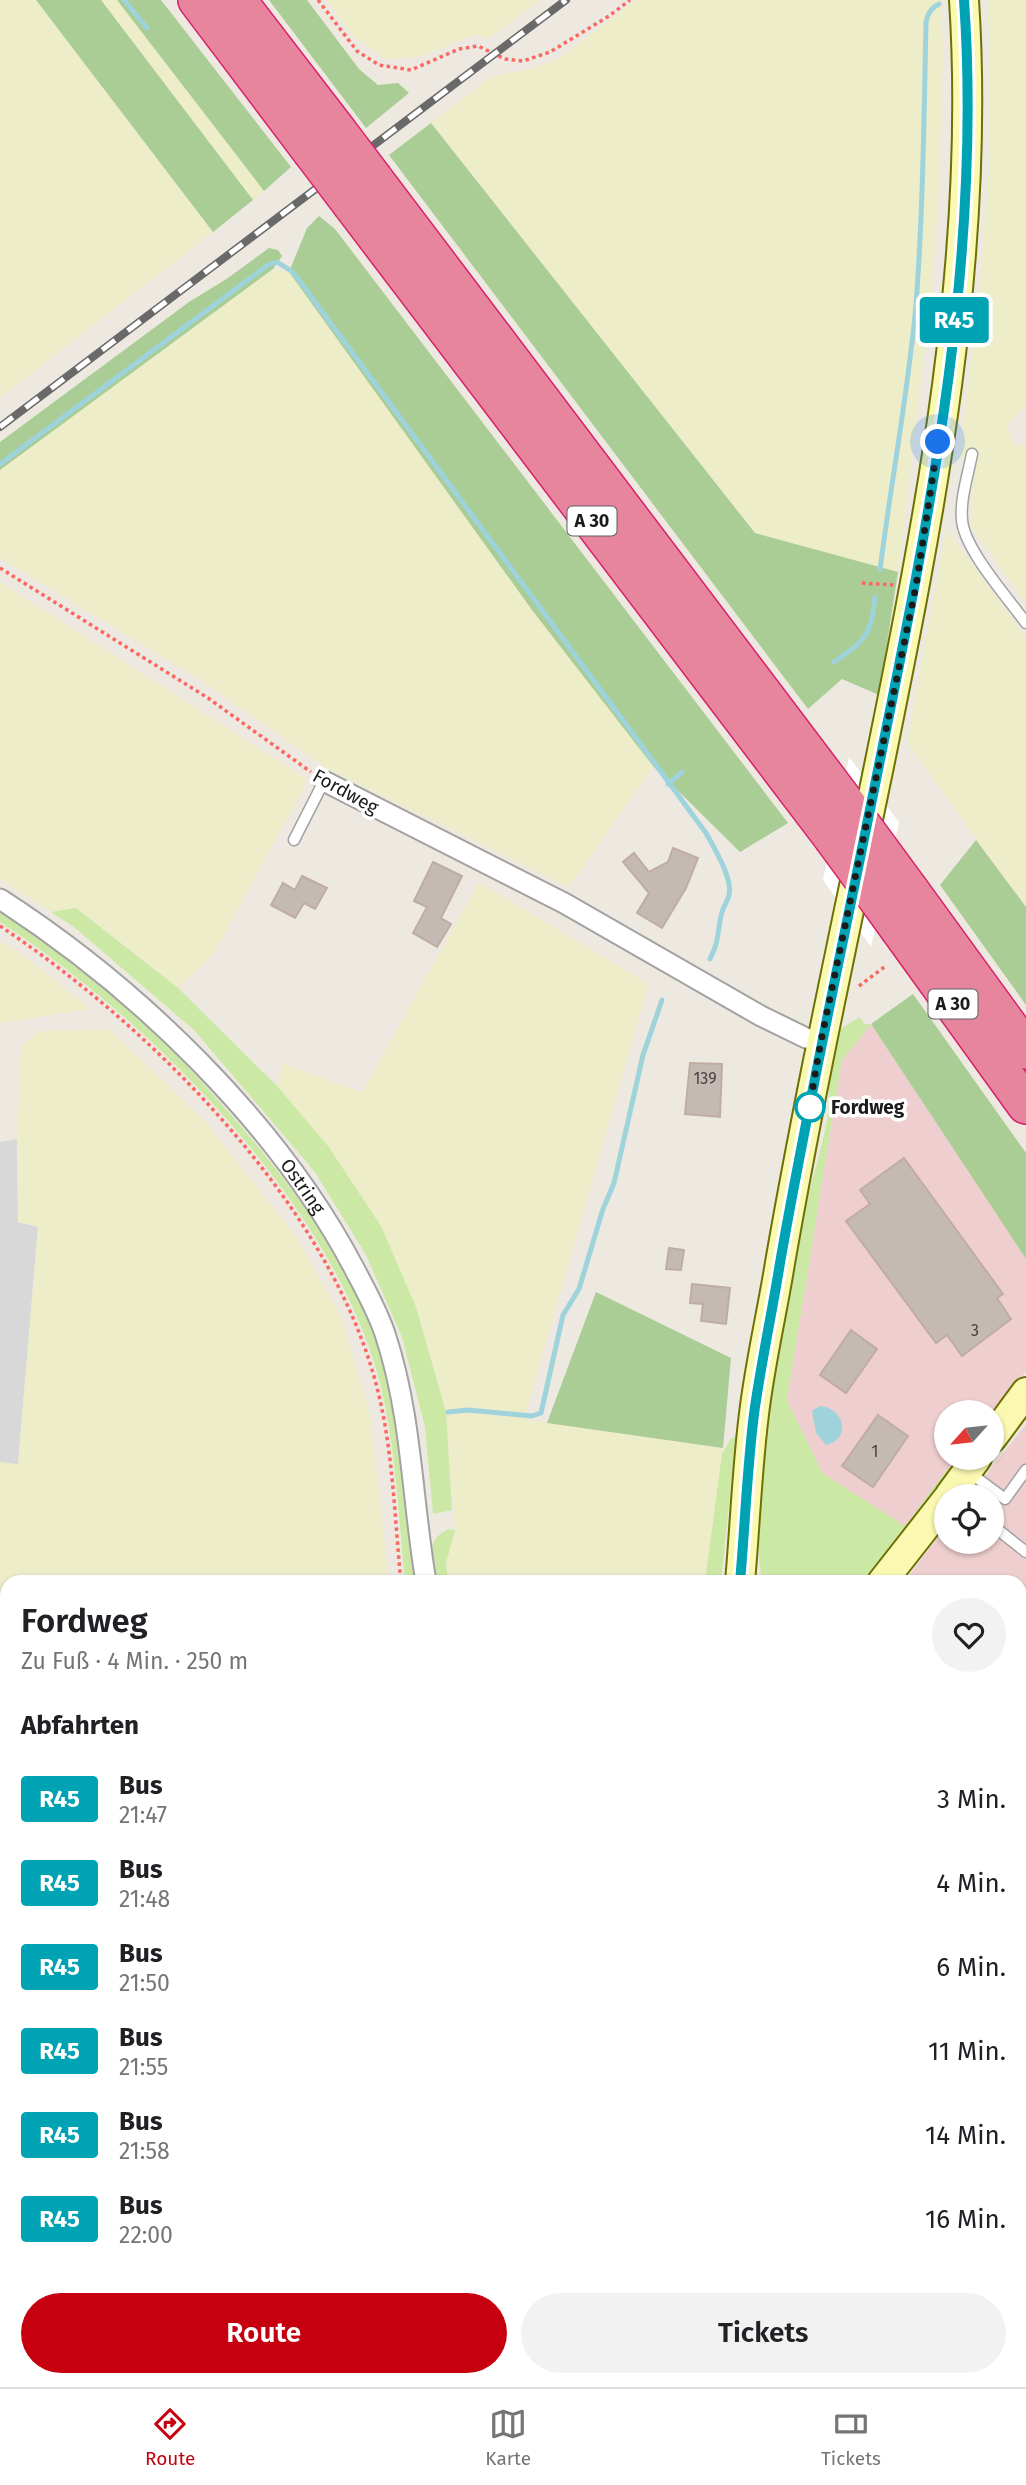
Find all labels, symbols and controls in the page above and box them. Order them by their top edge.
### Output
line badge: R45 [914,297,994,343]
text: R45 [934,306,974,334]
your location [920,424,955,459]
road number: A 30 [568,506,616,536]
street label: Fordweg [309,764,383,819]
road number: A 30 [928,989,978,1018]
house number: 139 [693,1069,717,1088]
marker: Fordweg [795,1092,825,1122]
place label: Fordweg [831,1096,905,1119]
street label: Ostring [275,1154,330,1218]
house number: 3 [971,1321,979,1340]
north arrow [934,1400,1004,1470]
map controls [934,1400,1004,1554]
house number: 1 [872,1442,878,1461]
button: locate [934,1484,1004,1554]
button: heart [932,1598,1006,1672]
text: Fordweg [21,1601,148,1641]
text: Zu Fuß · 4 Min. · 250 m [21,1647,248,1675]
text: Abfahrten [21,1710,139,1741]
text: Bus [119,1770,162,1801]
text: 3 Min. [937,1784,1006,1815]
text: R45 [39,1785,80,1813]
text: 21:47 [119,1801,167,1829]
text: Bus [119,1854,162,1885]
text: 4 Min. [936,1868,1006,1899]
text: R45 [39,1869,80,1897]
text: 21:48 [119,1885,170,1913]
text: Bus [119,1938,162,1969]
text: 6 Min. [936,1952,1006,1983]
text: R45 [39,1953,80,1981]
text: 21:50 [119,1969,170,1997]
text: Bus [119,2022,162,2053]
text: 11 Min. [928,2036,1006,2067]
text: R45 [39,2037,80,2065]
text: 21:55 [119,2053,168,2081]
text: Bus [119,2106,162,2137]
text: 14 Min. [925,2120,1006,2151]
text: R45 [39,2121,80,2149]
text: 21:58 [119,2137,170,2165]
text: Bus [119,2190,162,2221]
text: 16 Min. [925,2204,1006,2235]
text: R45 [39,2205,80,2233]
text: 22:00 [119,2221,173,2249]
button: Route [21,2293,507,2373]
button: Tickets [521,2293,1006,2373]
tab: Route [145,2405,195,2470]
tab: Karte [485,2405,531,2470]
tab: Tickets [821,2405,881,2470]

